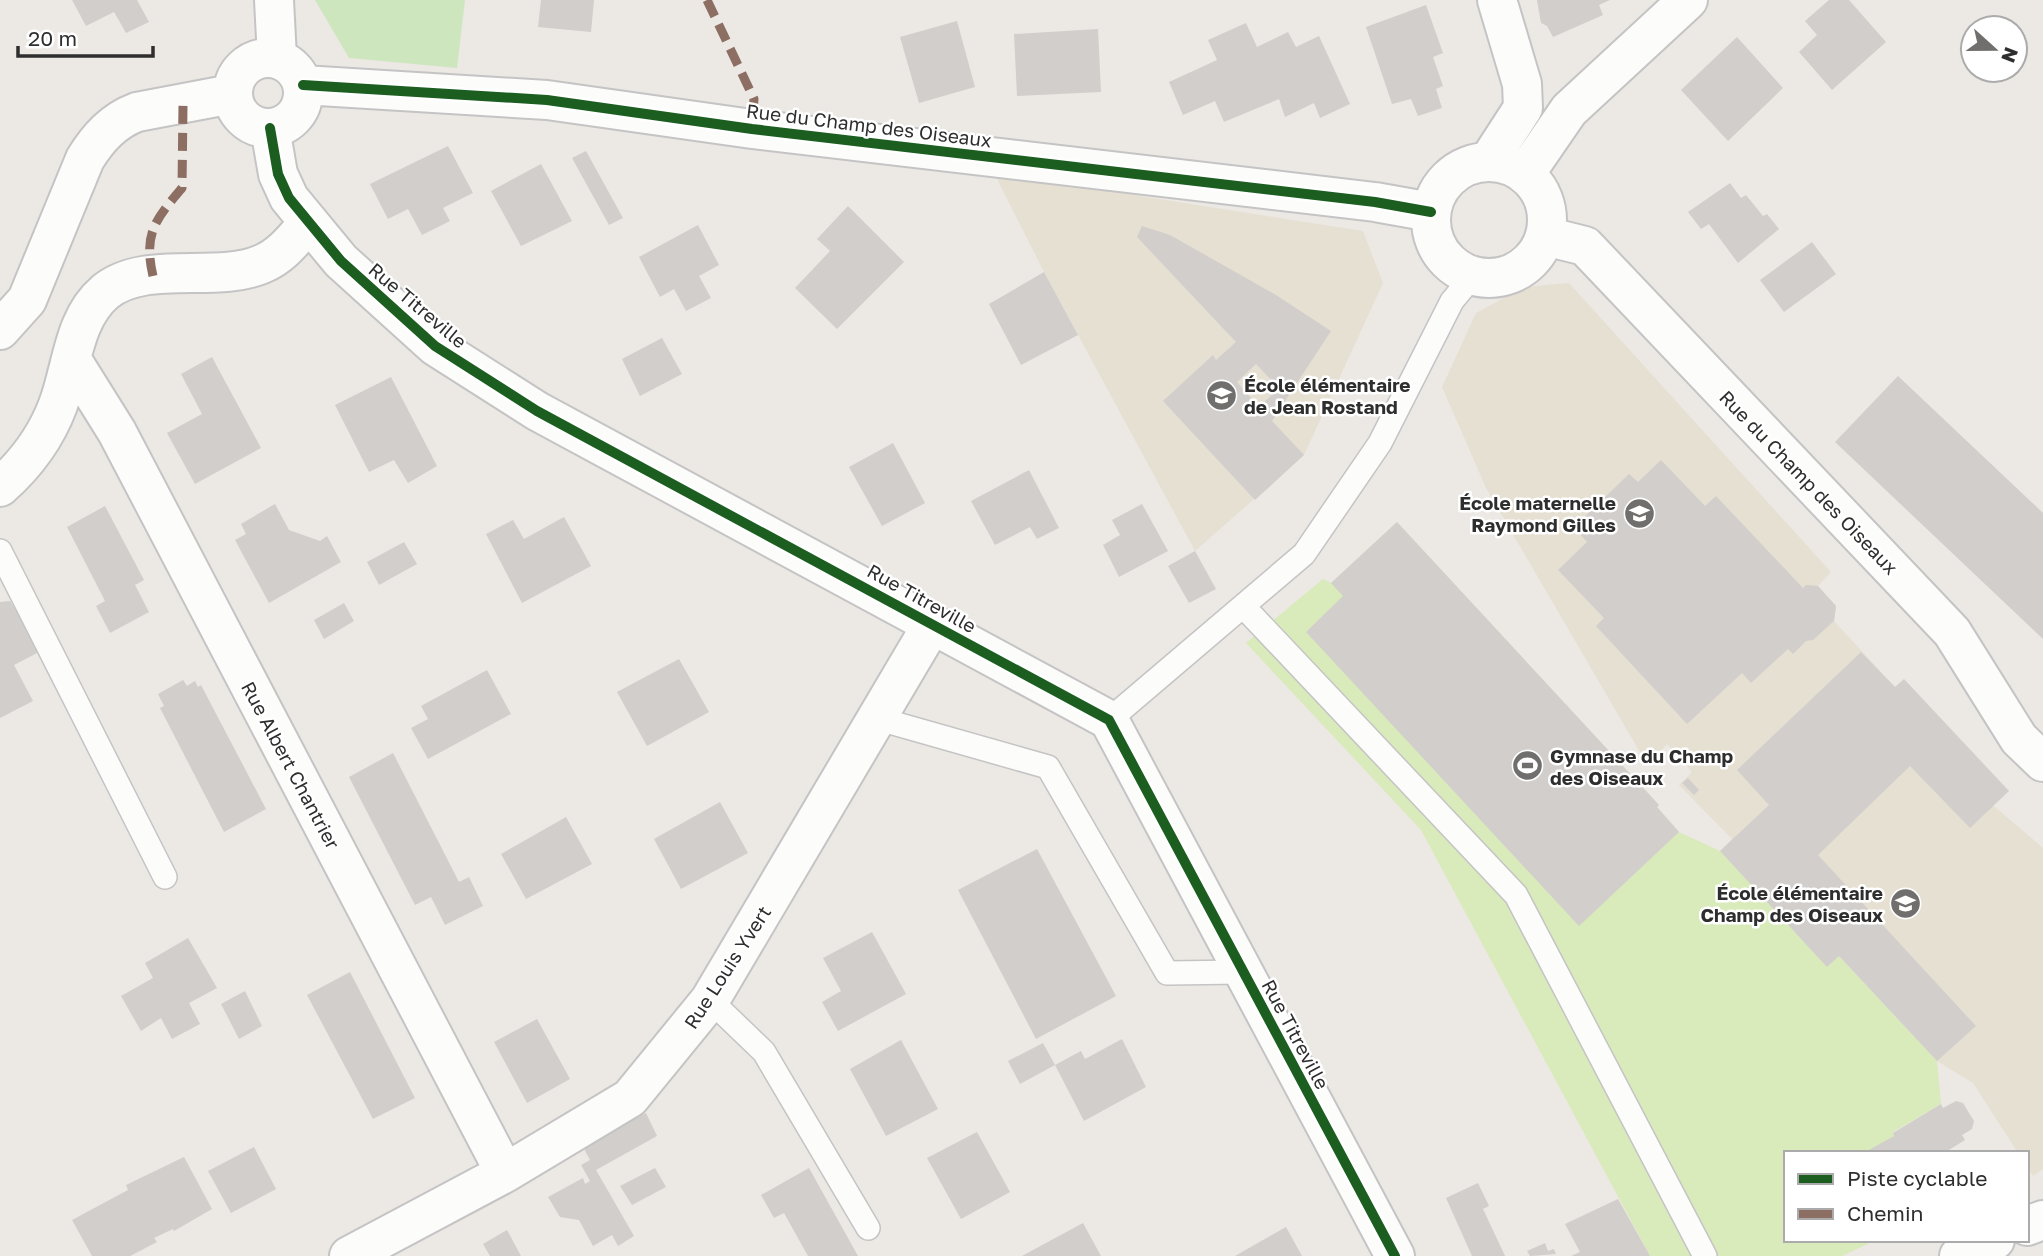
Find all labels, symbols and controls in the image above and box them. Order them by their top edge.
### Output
scale bar [18,14,152,58]
north arrow [1959,14,2029,84]
text: 20 m [28,25,77,51]
text: N [1997,44,2024,66]
street label: Rue du Champ des Oiseaux [745,99,993,151]
street label: Rue Titreville [364,257,472,353]
place label: École élémentaire de Jean Rostand [1244,373,1411,418]
school or university icon: École élémentaire de Jean Rostand [1204,378,1238,412]
street label: Rue du Champ des Oiseaux [1715,385,1903,579]
place label: École maternelle Raymond Gilles [1459,491,1616,536]
school or university icon: École maternelle Raymond Gilles [1622,496,1656,530]
street label: Rue Titreville [864,559,980,637]
street label: Rue Albert Chantrier [237,677,345,853]
place label: Gymnase du Champ des Oiseaux [1550,744,1733,789]
sports icon: Gymnase du Champ des Oiseaux [1510,749,1544,783]
place label: École élémentaire Champ des Oiseaux [1701,881,1883,926]
school or university icon: École élémentaire Champ des Oiseaux [1889,886,1923,920]
street label: Rue Louis Yvert [679,901,775,1033]
street label: Rue Titreville [1257,975,1335,1093]
legend [1784,1151,2029,1242]
text: Piste cyclable [1847,1165,1987,1191]
text: Chemin [1847,1200,1924,1226]

